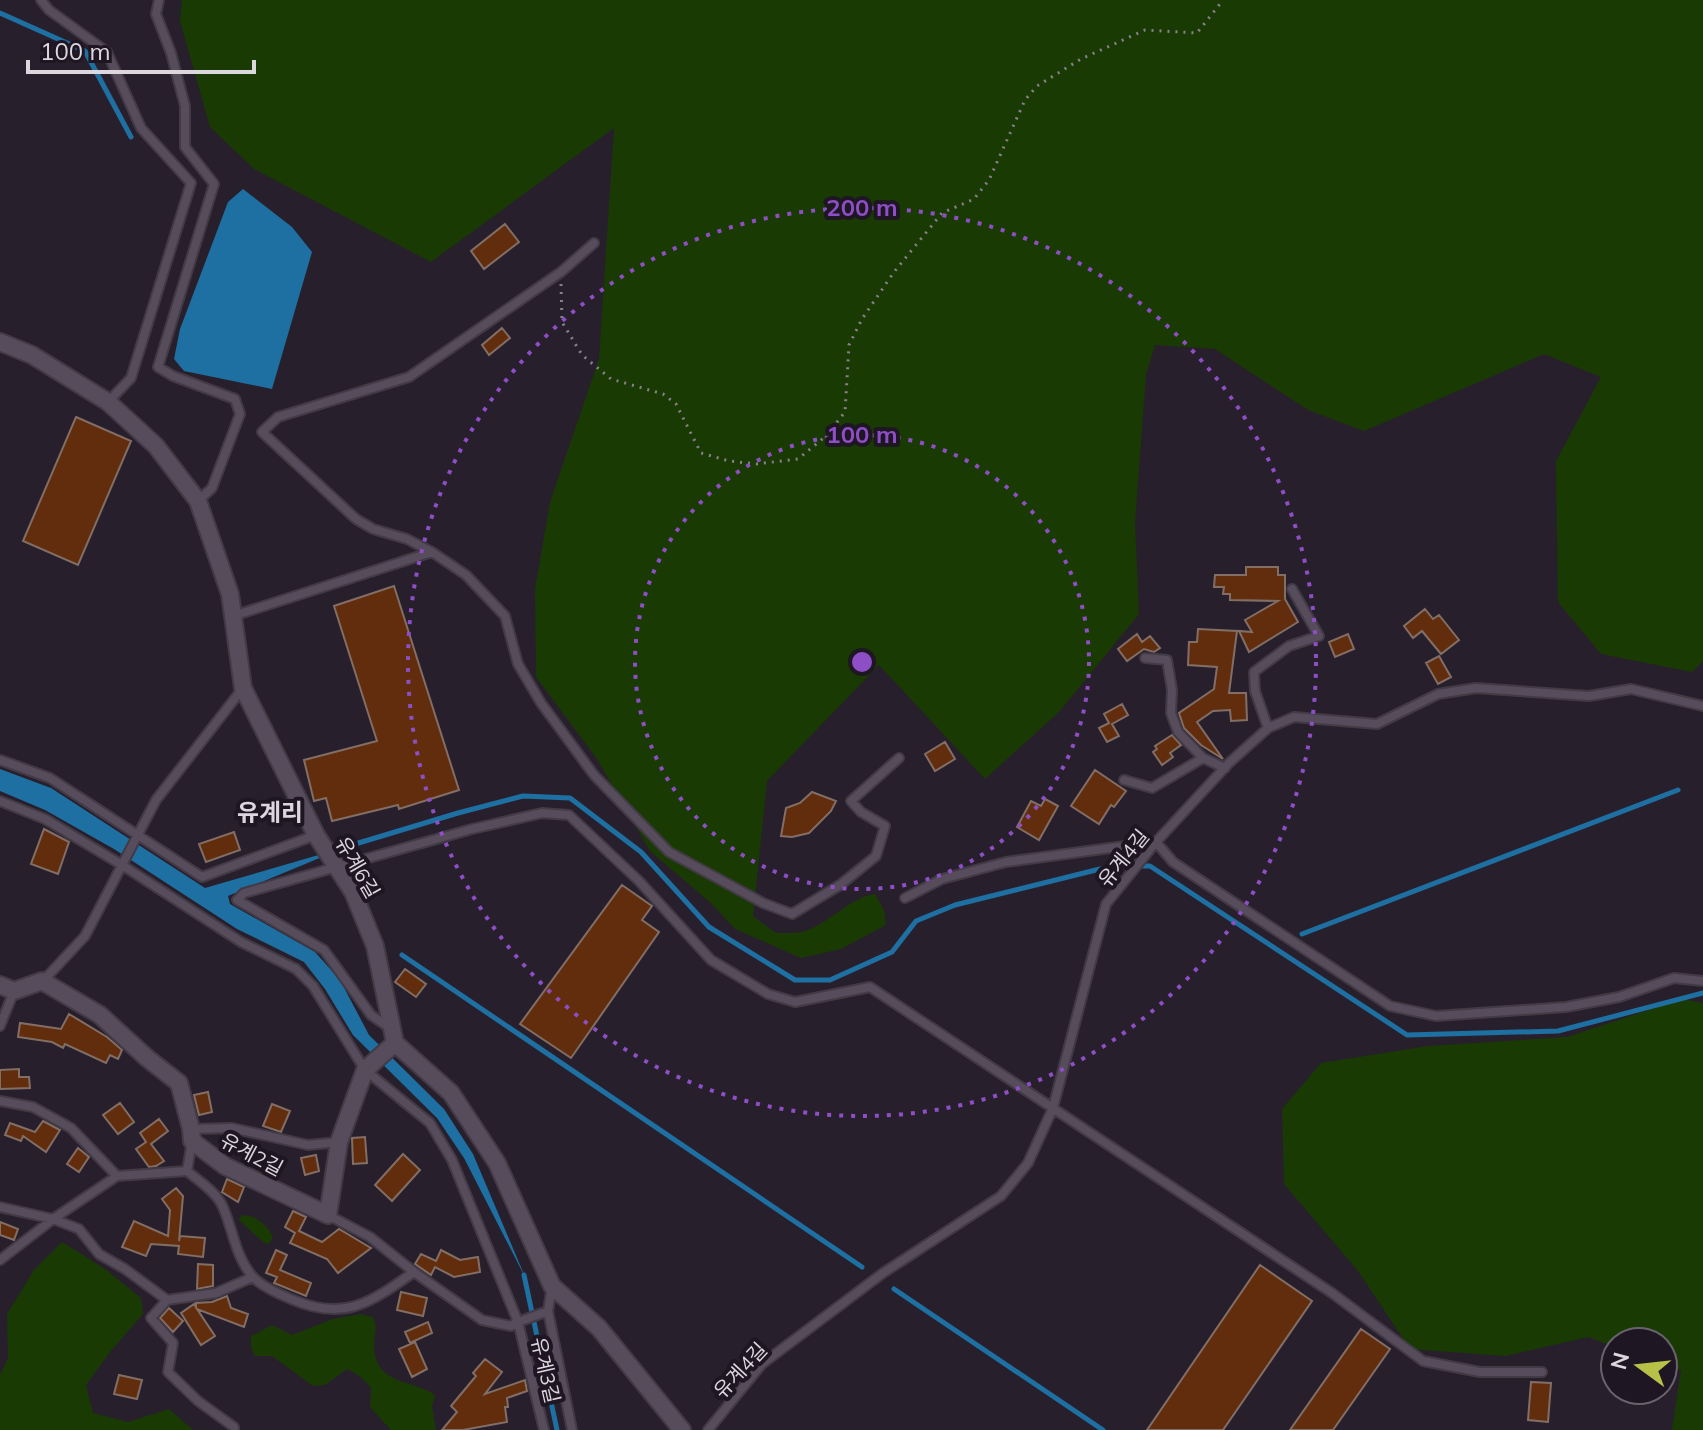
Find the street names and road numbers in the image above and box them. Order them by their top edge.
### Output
street label: 유계4길 [1092,824,1154,892]
street label: 유계6길 [330,832,386,902]
street label: 유계2길 [216,1127,288,1181]
street label: 유계3길 [526,1334,566,1406]
street label: 유계4길 [708,1337,772,1403]

